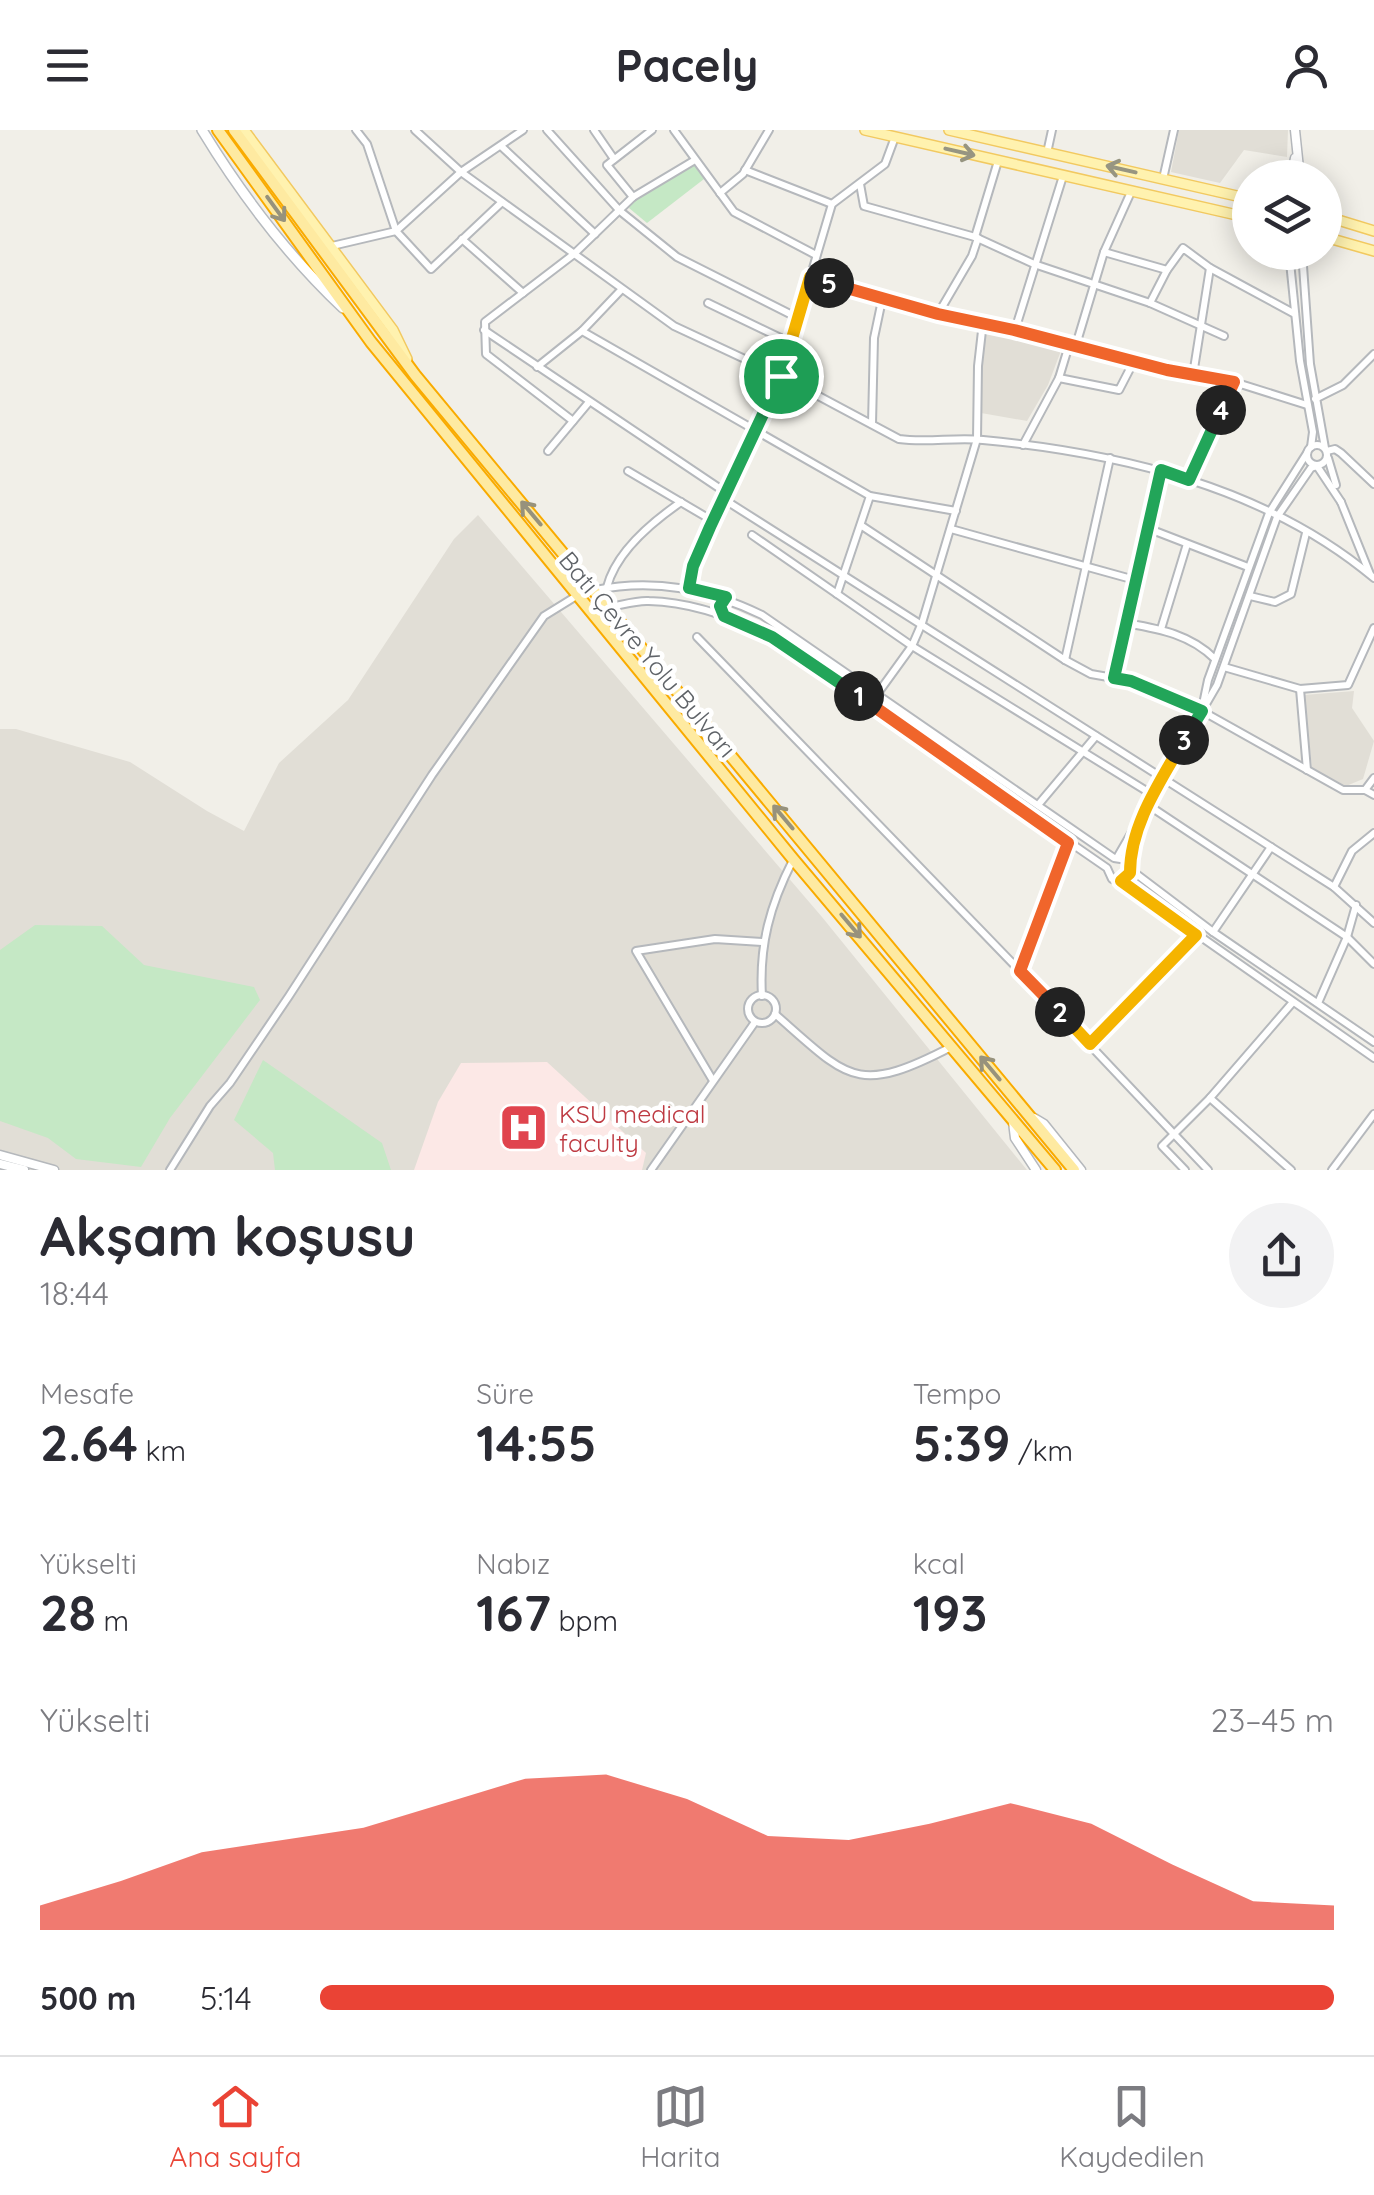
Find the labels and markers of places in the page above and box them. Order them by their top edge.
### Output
pin: 5 [804,258,854,308]
pin [739,334,824,419]
pin: 4 [1196,385,1246,435]
pin: 1 [834,671,884,721]
pin: 3 [1159,715,1209,765]
pin: 2 [1035,987,1085,1037]
place label: KSU medical faculty [559,1098,706,1158]
hospital icon: KSU medical faculty [498,1101,550,1153]

